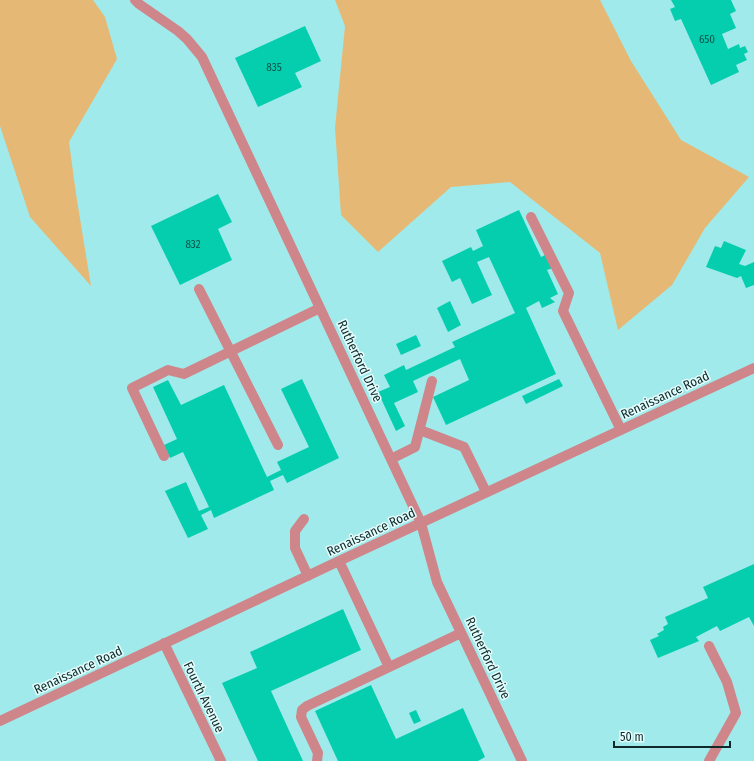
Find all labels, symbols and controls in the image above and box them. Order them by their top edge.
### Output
house number: 650 [699,33,715,46]
house number: 835 [266,61,282,74]
house number: 832 [185,238,201,251]
street label: Rutherford Drive [335,318,385,404]
street label: Renaissance Road [618,368,712,422]
street label: Renaissance Road [324,505,418,559]
street label: Rutherford Drive [463,615,513,701]
street label: Renaissance Road [31,643,125,697]
street label: Fourth Avenue [180,659,228,735]
scale bar [614,723,730,749]
text: 50 m [620,730,644,744]

